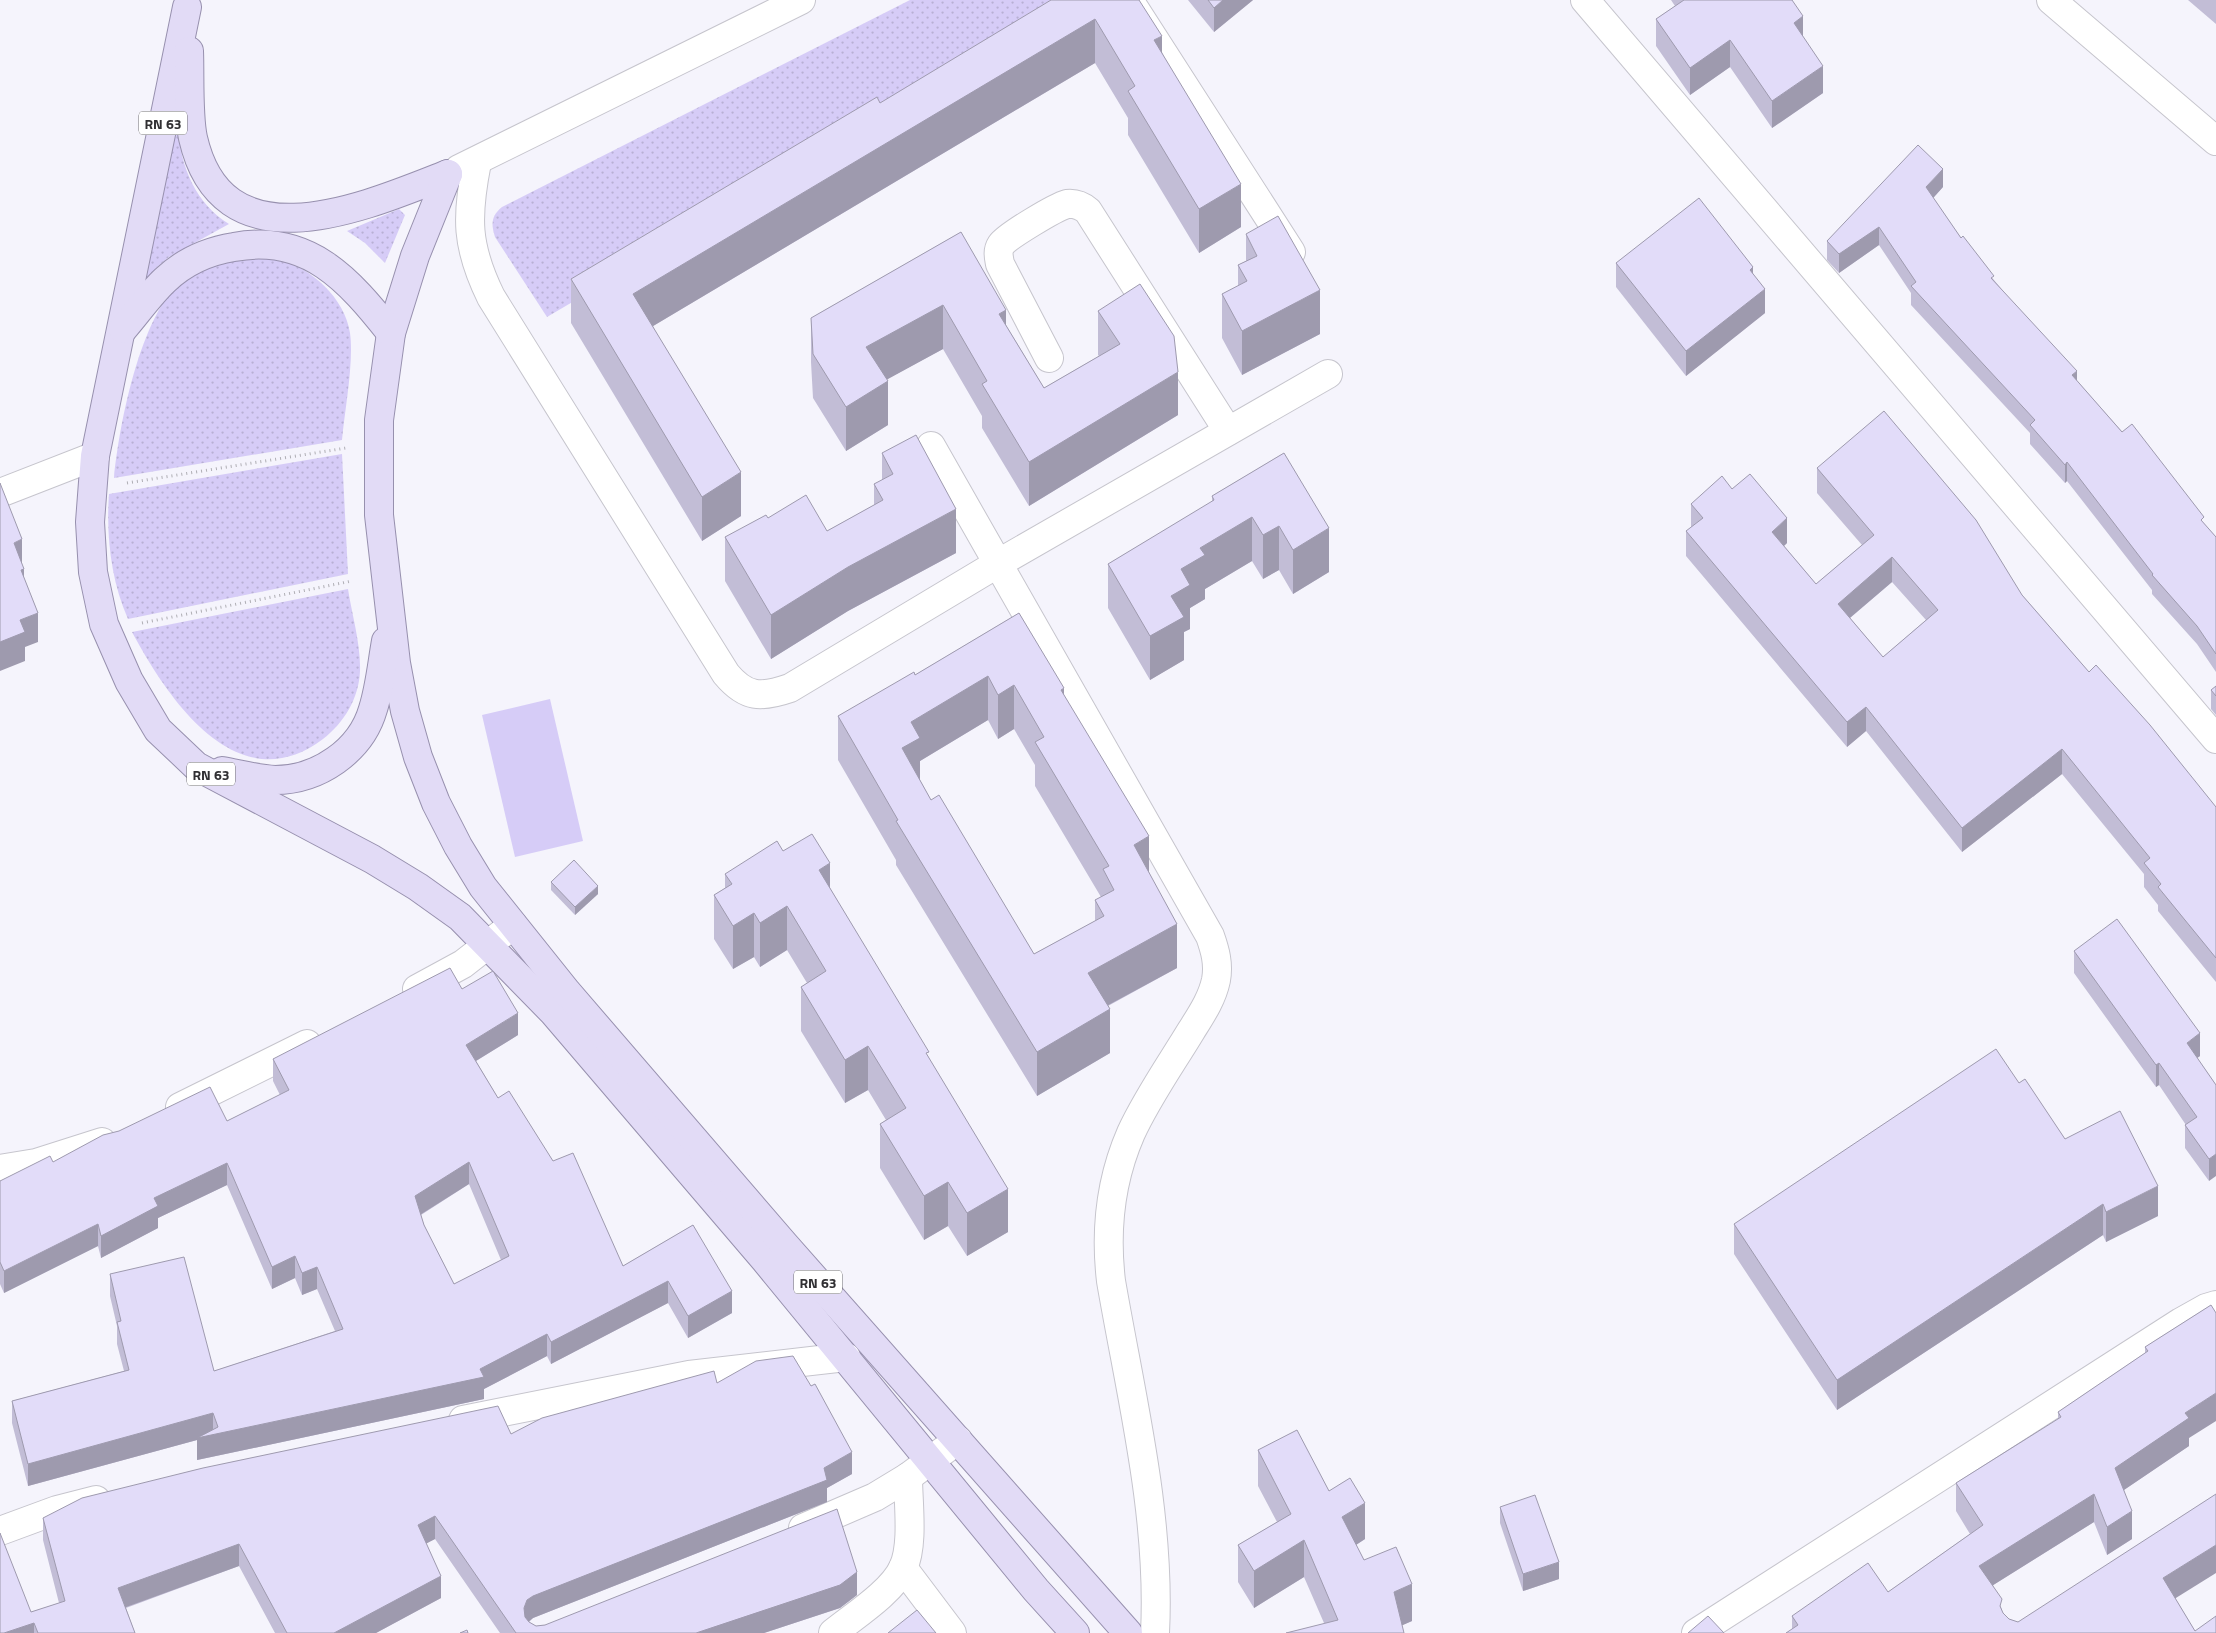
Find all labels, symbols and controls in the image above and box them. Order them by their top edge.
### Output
road number: RN 63 [139,112,187,134]
road number: RN 63 [187,762,235,786]
road number: RN 63 [794,1270,842,1294]

